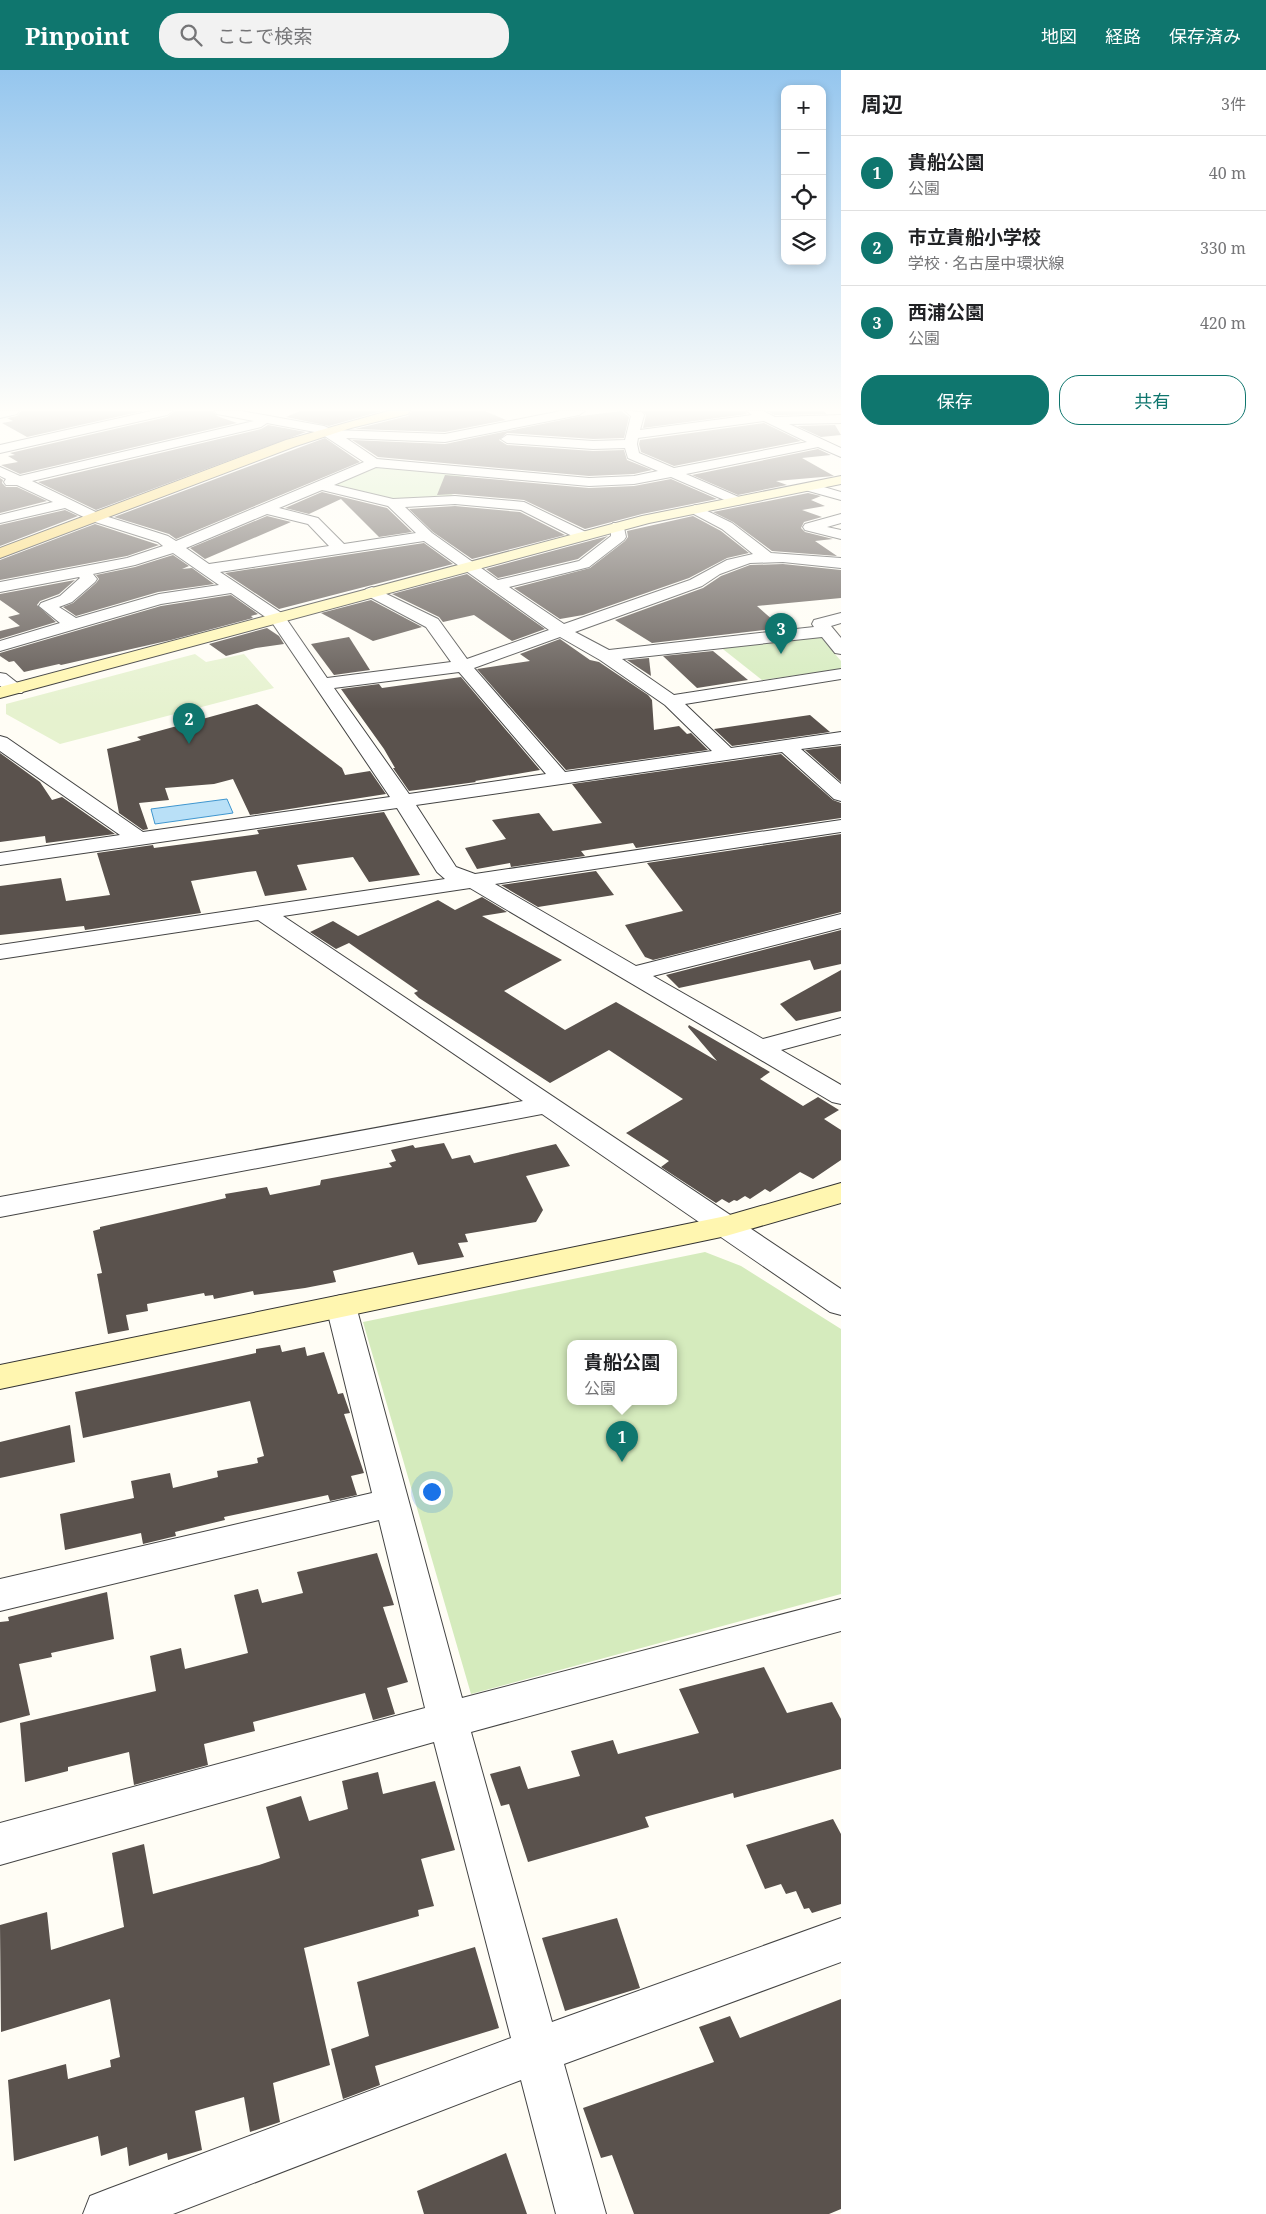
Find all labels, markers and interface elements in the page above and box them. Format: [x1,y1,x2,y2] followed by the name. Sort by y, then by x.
[159,13,509,58] search box
[25,19,129,52] text: Pinpoint
[177,21,205,49] icon: search
[217,23,312,49] text: ここで検索
[1041,24,1077,48] text: 地図
[1105,24,1141,48] text: 経路
[1169,24,1241,48] text: 保存済み
[781,85,826,265] map controls
[781,85,826,130] button: +
[861,90,903,118] text: 周辺
[1221,93,1246,115] text: 3件
[781,130,826,175] button: −
[908,149,984,175] text: 貴船公園
[872,162,882,184] text: 1
[1209,162,1246,184] text: 40 m
[781,175,826,220] button: locate
[908,177,940,199] text: 公園
[781,220,826,265] button: layers
[908,224,1041,250] text: 市立貴船小学校
[872,237,882,259] text: 2
[1200,237,1246,259] text: 330 m
[908,252,1064,274] text: 学校 · 名古屋中環状線
[908,299,984,325] text: 西浦公園
[872,312,882,334] text: 3
[1200,312,1246,334] text: 420 m
[908,327,940,349] text: 公園
[861,375,1049,425] button: 保存
[1059,375,1246,425] button: 共有
[765,613,797,654] pin: 3
[173,703,205,744] pin: 2
[567,1340,677,1405] popup
[584,1349,660,1375] text: 貴船公園
[584,1377,616,1399] text: 公園
[606,1421,638,1462] pin: 1
[419,1479,445,1505] your location

